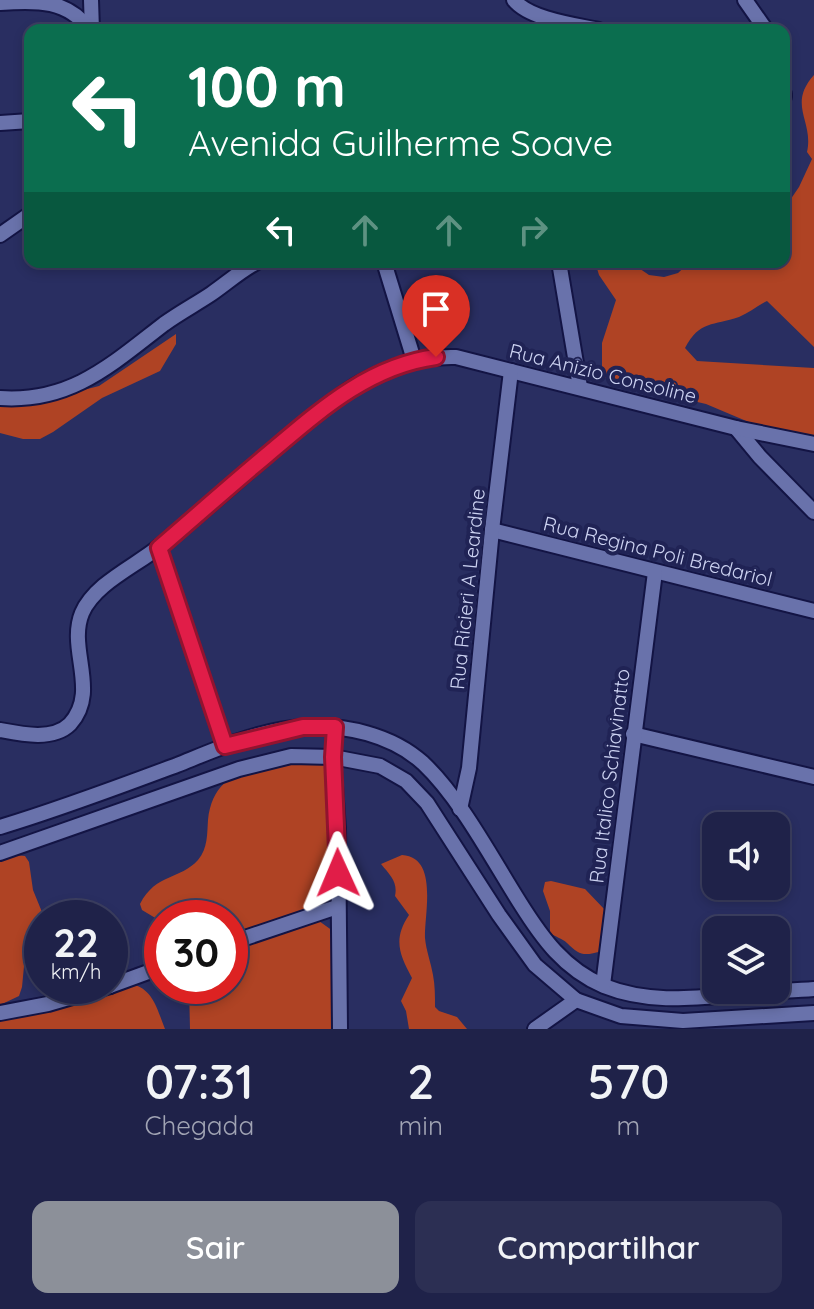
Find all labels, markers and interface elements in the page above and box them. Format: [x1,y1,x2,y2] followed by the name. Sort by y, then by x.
[188,51,346,121] text: 100 m
[56,56,160,160] icon: left
[188,120,613,165] text: Avenida Guilherme Soave
[259,208,303,252] icon: left
[343,208,387,252] icon: ahead
[427,208,471,252] icon: ahead
[511,208,555,252] icon: right
[402,275,470,357] pin
[414,287,458,331] icon: arrive
[507,338,699,408] street label: Rua Anizio Consoline
[444,487,490,691] street label: Rua Ricieri A Leardine
[541,510,775,592] street label: Rua Regina Poli Bredariol
[583,667,635,885] street label: Rua Italico Schiavinatto
[702,812,790,1004] map controls
[702,812,790,900] button: sound
[296,831,380,915] position arrow
[144,900,248,1004] speed limit sign: 30
[702,916,790,1004] button: layers
[53,917,99,967] text: 22
[51,959,101,984] text: km/h
[145,1051,254,1111] text: 07:31
[407,1051,434,1111] text: 2
[587,1051,670,1111] text: 570
[144,1109,254,1142] text: Chegada
[399,1109,443,1142] text: min
[617,1109,640,1142] text: m
[32,1201,399,1293] button: Sair
[415,1201,782,1293] button: Compartilhar

